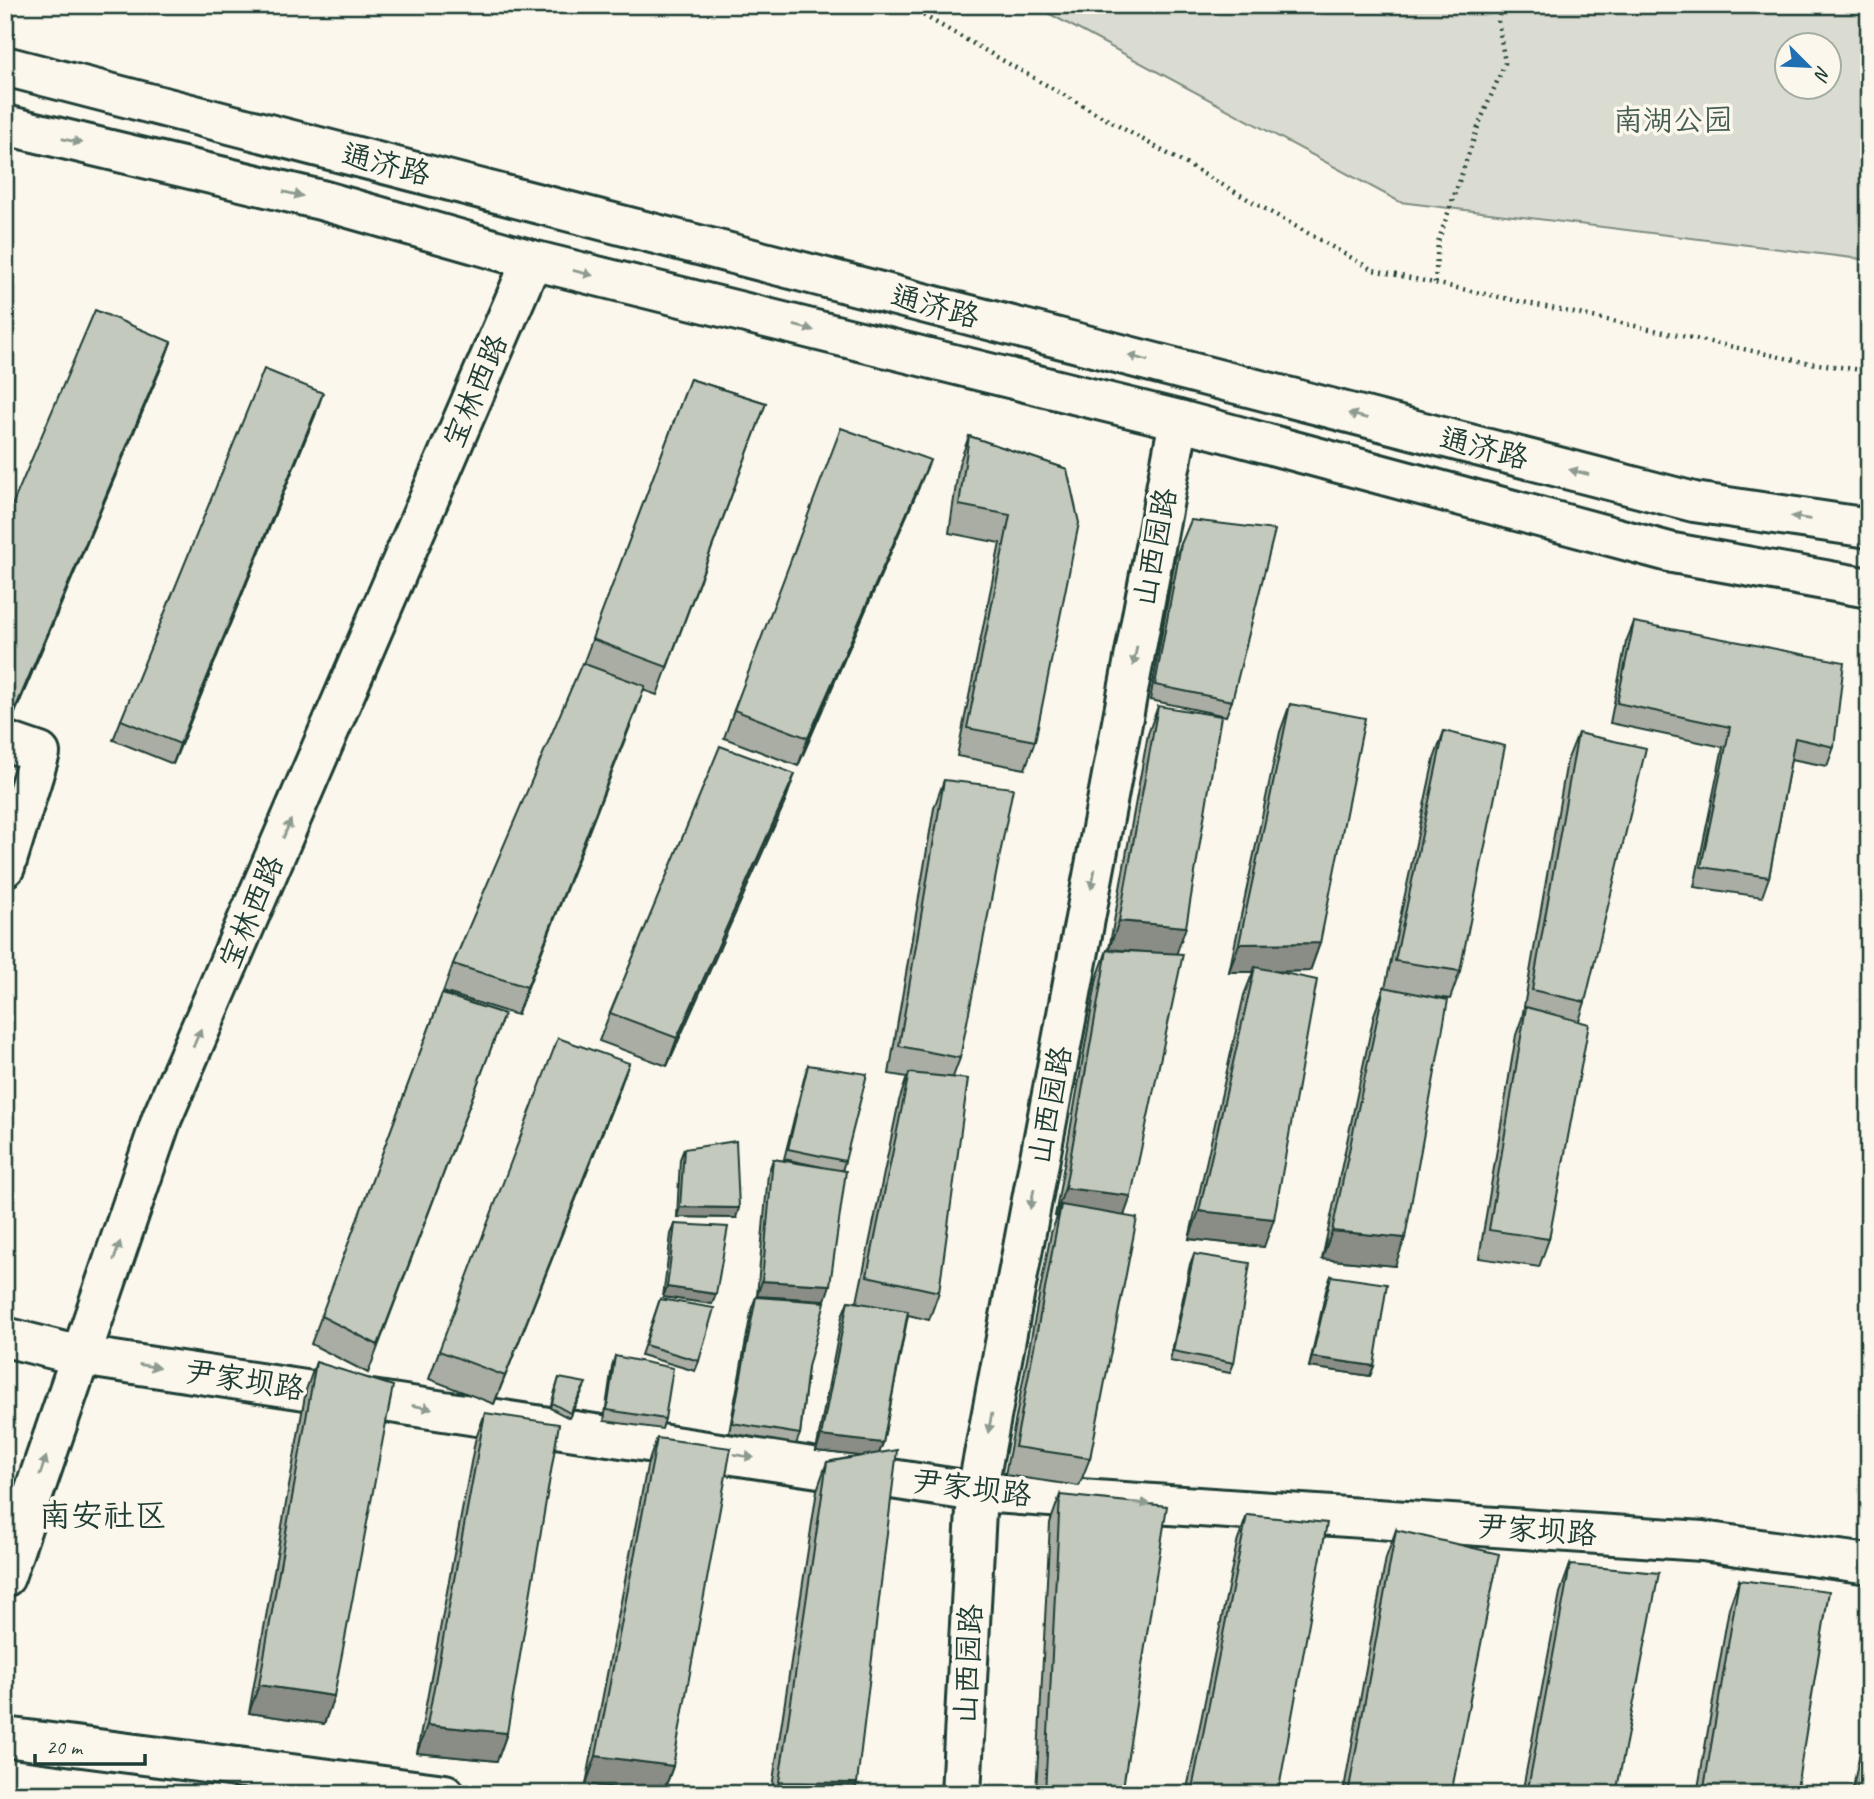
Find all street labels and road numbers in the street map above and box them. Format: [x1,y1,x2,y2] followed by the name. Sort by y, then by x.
[338,135,434,193] street label: 通济路
[887,276,983,336] street label: 通济路
[434,328,516,454] street label: 宝林西路
[1436,419,1532,477] street label: 通济路
[1125,484,1185,610] street label: 山西园路
[210,849,292,975] street label: 宝林西路
[1020,1042,1080,1168] street label: 山西园路
[183,1352,307,1408] street label: 尹家坝路
[910,1462,1034,1514] street label: 尹家坝路
[1476,1507,1598,1553] street label: 尹家坝路
[946,1603,990,1725] street label: 山西园路

